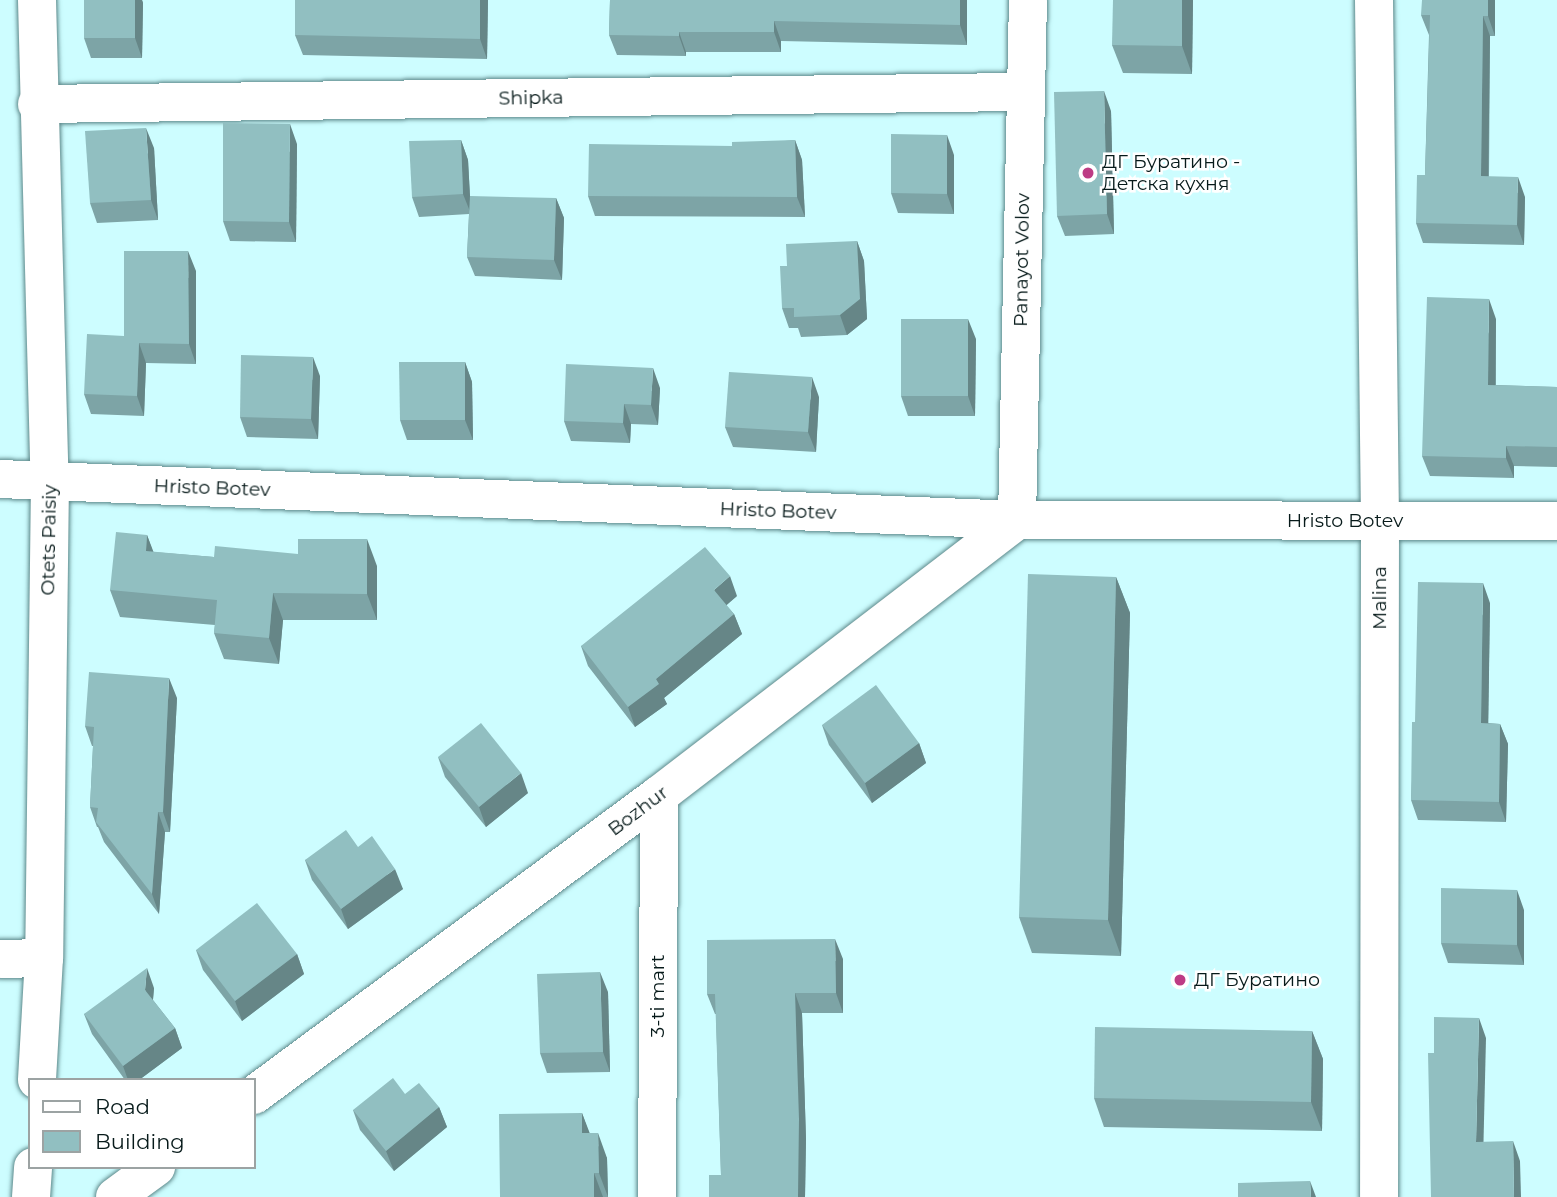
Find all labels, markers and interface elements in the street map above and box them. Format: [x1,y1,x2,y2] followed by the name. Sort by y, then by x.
[498,86,564,110] street label: Shipka
[1102,151,1240,195] place label: ДГ Буратино - Детска кухня
[1080,165,1096,181] marker: ДГ Буратино - Детска кухня
[1009,193,1035,327] street label: Panayot Volov
[153,475,271,501] street label: Hristo Botev
[37,484,61,596] street label: Otets Paisiy
[719,498,837,524] street label: Hristo Botev
[1287,510,1403,532] street label: Hristo Botev
[1369,566,1391,630] street label: Malina
[604,781,672,841] street label: Bozhur
[647,955,669,1037] street label: 3-ti mart
[1194,969,1320,991] place label: ДГ Буратино
[1172,972,1188,988] marker: ДГ Буратино
[28,1078,256,1169] legend
[95,1094,150,1119] text: Road
[95,1129,185,1154] text: Building

